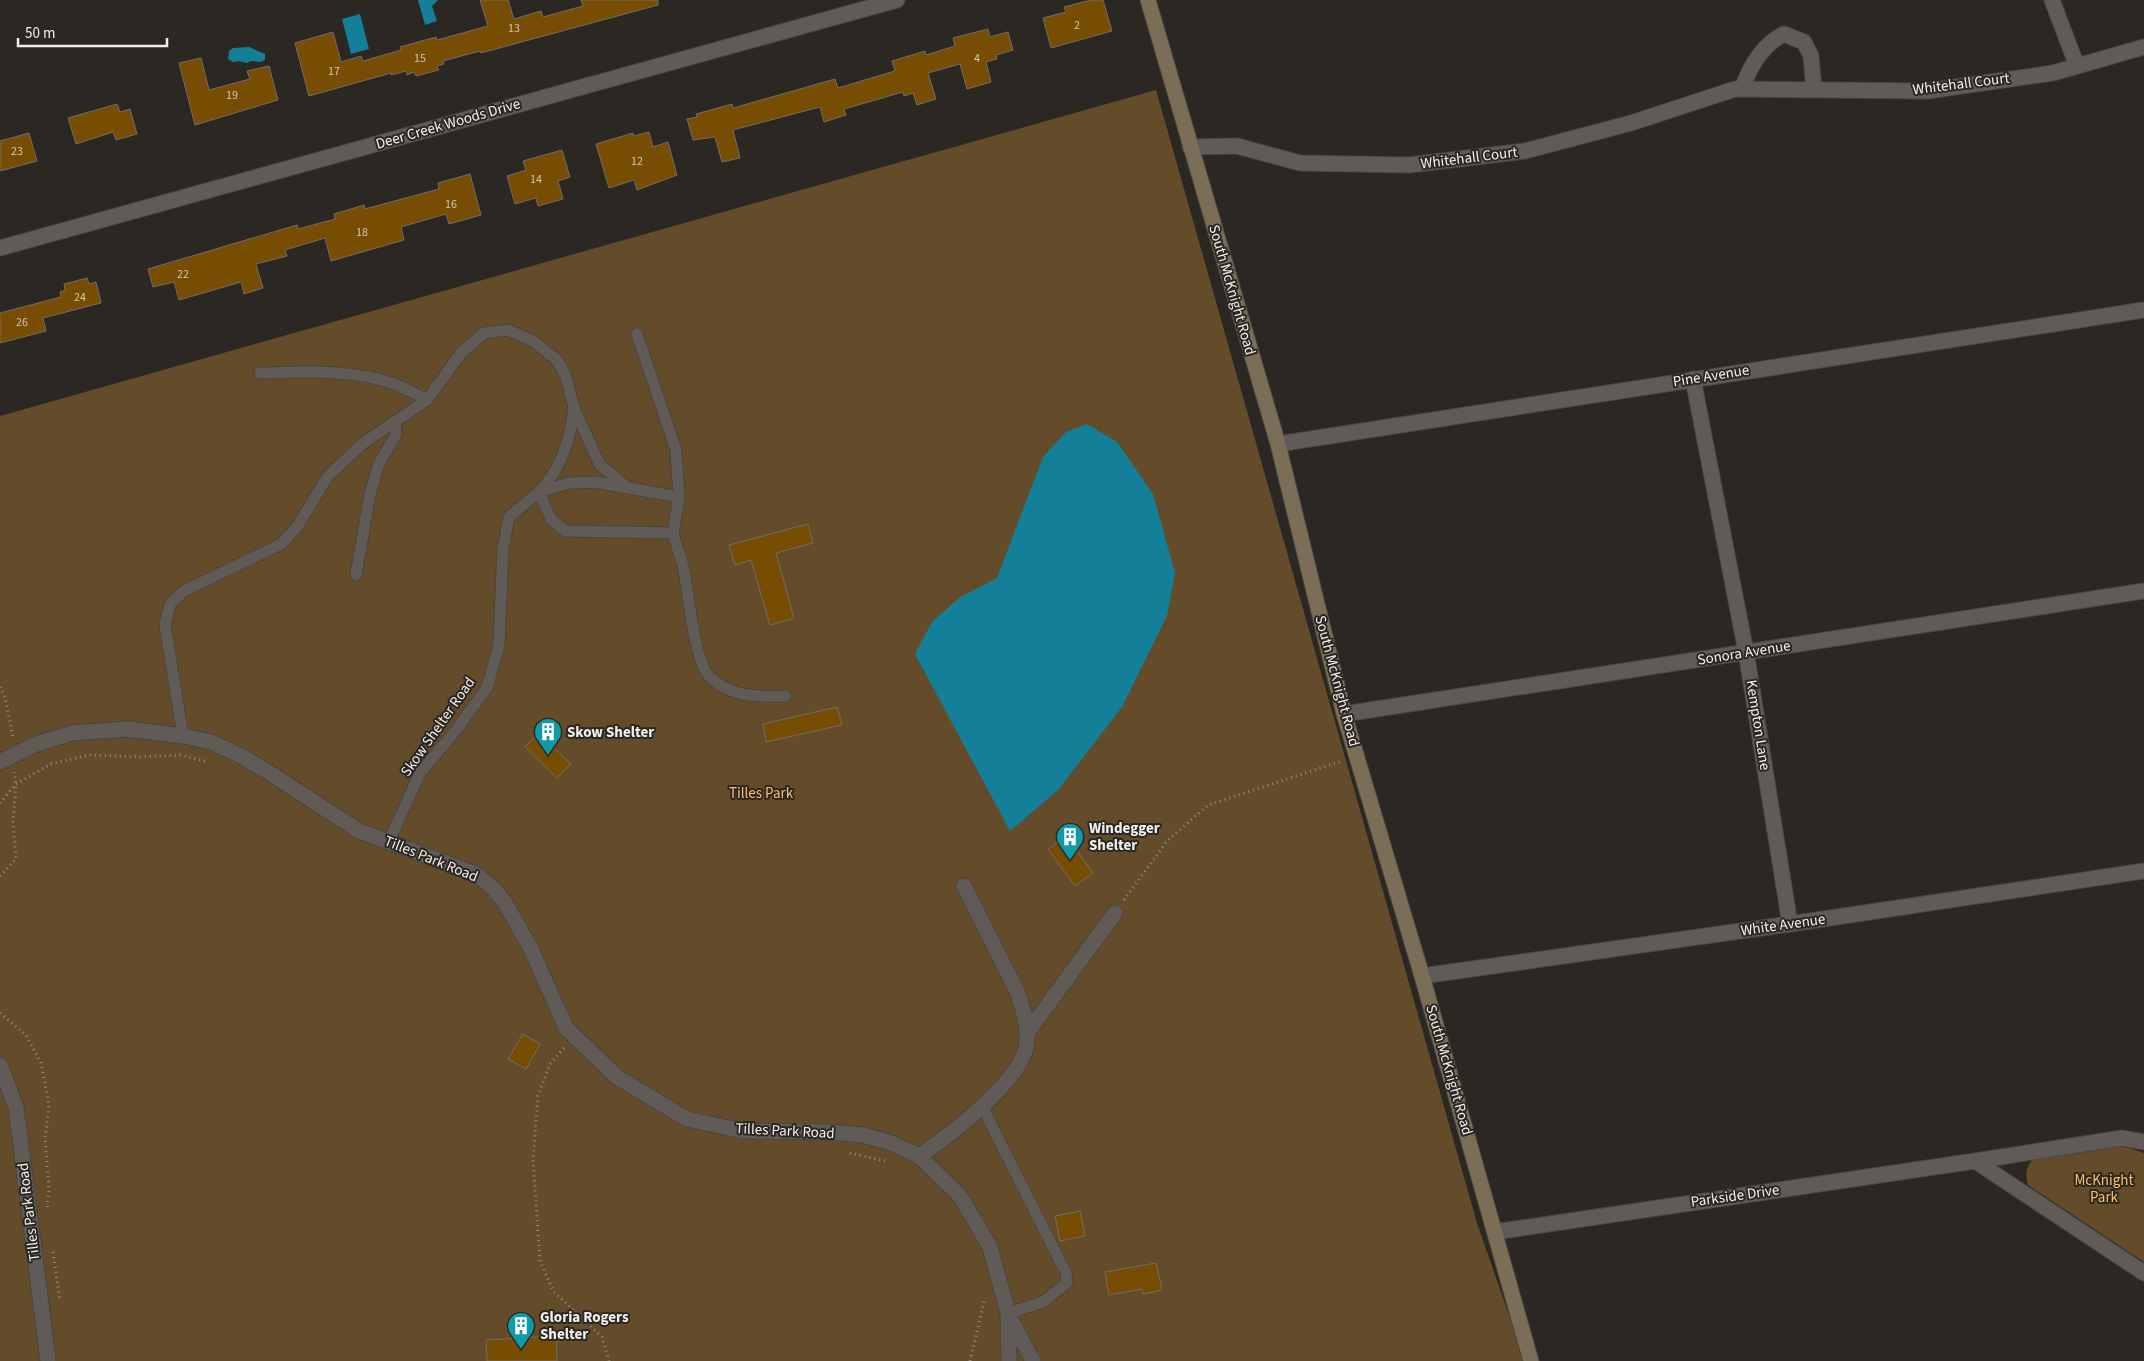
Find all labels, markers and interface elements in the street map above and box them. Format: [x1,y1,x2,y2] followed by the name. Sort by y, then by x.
[18,15,166,47] scale bar
[1074,17,1080,34] house number: 2
[508,20,520,37] house number: 13
[25,23,55,44] text: 50 m
[414,50,426,67] house number: 15
[974,50,980,67] house number: 4
[328,63,340,80] house number: 17
[1911,68,2011,100] street label: Whitehall Court
[226,87,238,104] house number: 19
[373,93,523,155] street label: Deer Creek Woods Drive
[1419,142,1519,174] street label: Whitehall Court
[11,143,23,160] house number: 23
[631,153,643,170] house number: 12
[530,171,542,188] house number: 14
[445,196,457,213] house number: 16
[1203,222,1261,358] street label: South McKnight Road
[356,224,368,241] house number: 18
[177,266,189,283] house number: 22
[74,289,86,306] house number: 24
[16,314,28,331] house number: 26
[1671,360,1751,392] street label: Pine Avenue
[1309,613,1365,749] street label: South McKnight Road
[1696,635,1792,671] street label: Sonora Avenue
[396,673,480,781] street label: Skow Shelter Road
[1740,678,1776,772] street label: Kempton Lane
[533,717,563,756] building icon: Skow Shelter
[567,722,654,743] place label: Skow Shelter
[729,783,794,804] park label: Tilles Park
[1089,818,1160,856] place label: Windegger Shelter
[1055,822,1085,861] building icon: Windegger Shelter
[381,831,481,887] street label: Tilles Park Road
[1739,909,1827,941] street label: White Avenue
[1420,1002,1478,1138] street label: South McKnight Road
[735,1118,835,1144] street label: Tilles Park Road
[13,1161,45,1263] street label: Tilles Park Road
[2074,1170,2134,1208] park label: McKnight Park
[1689,1179,1781,1213] street label: Parkside Drive
[540,1307,629,1345] place label: Gloria Rogers Shelter
[506,1311,536,1350] building icon: Gloria Rogers Shelter

